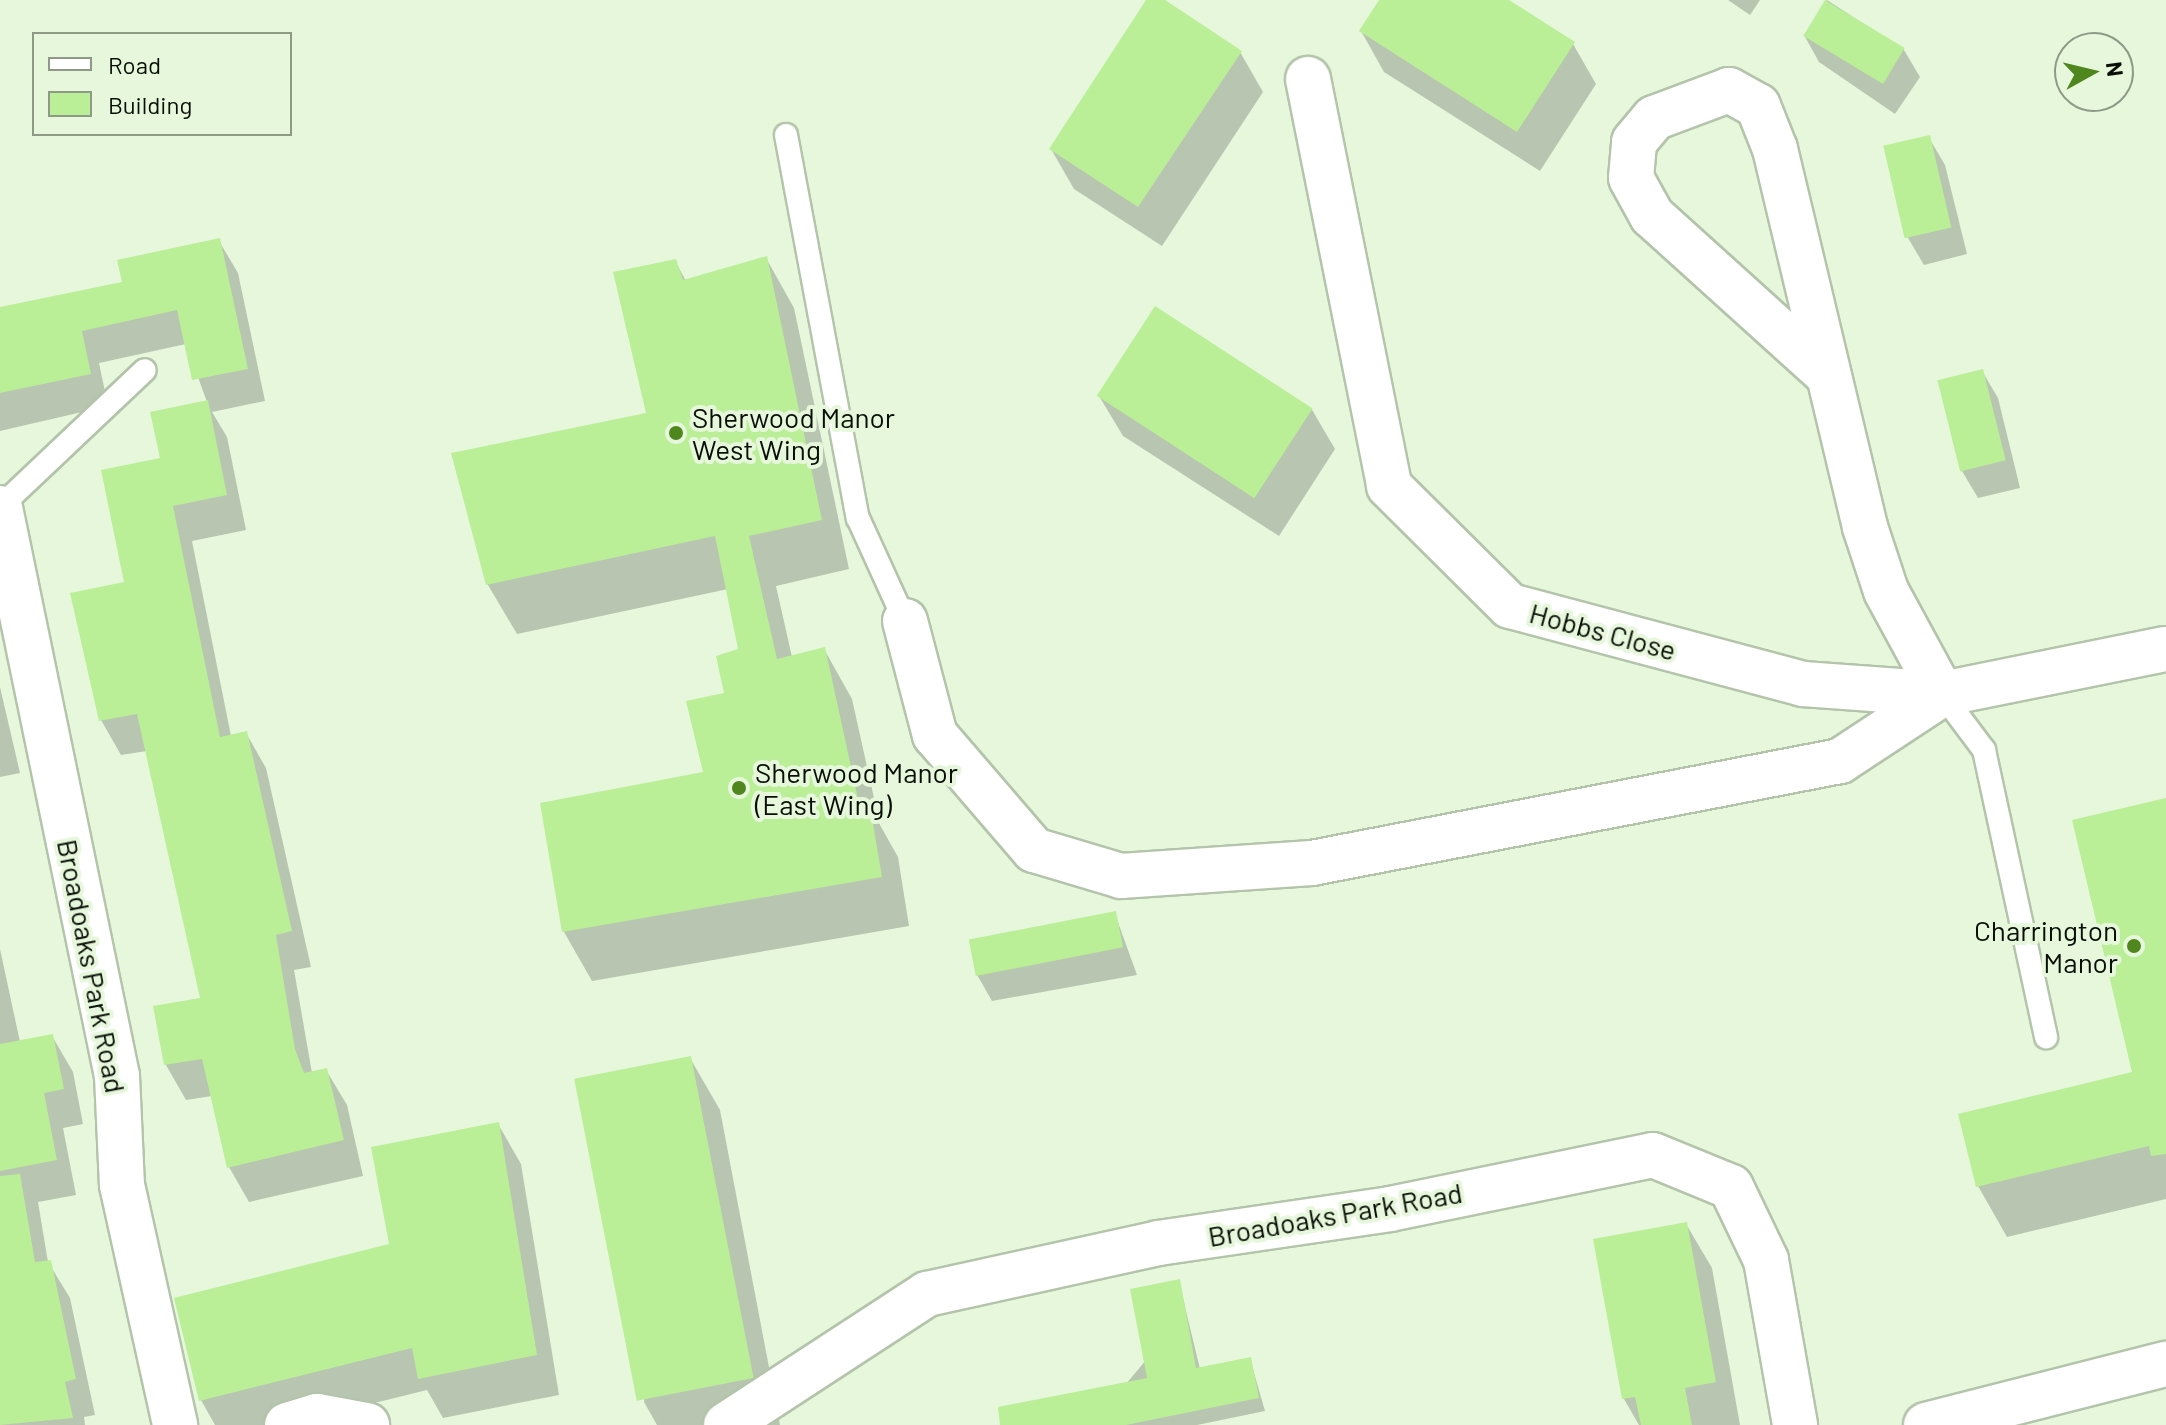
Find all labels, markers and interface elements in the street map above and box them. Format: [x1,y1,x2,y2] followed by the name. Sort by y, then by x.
[32,32,292,136] legend
[2054,32,2134,112] north arrow
[108,50,161,79] text: Road
[2102,60,2130,78] text: N
[108,90,192,119] text: Building
[692,400,895,466] place label: Sherwood Manor West Wing
[667,424,685,442] marker: Sherwood Manor West Wing
[1526,595,1680,667] street label: Hobbs Close
[755,755,958,821] place label: Sherwood Manor (East Wing)
[730,779,748,797] marker: Sherwood Manor (East Wing)
[51,836,133,1096] street label: Broadoaks Park Road
[1974,913,2118,979] place label: Charrington Manor
[2125,937,2143,955] marker: Charrington Manor
[1205,1175,1465,1253] street label: Broadoaks Park Road

